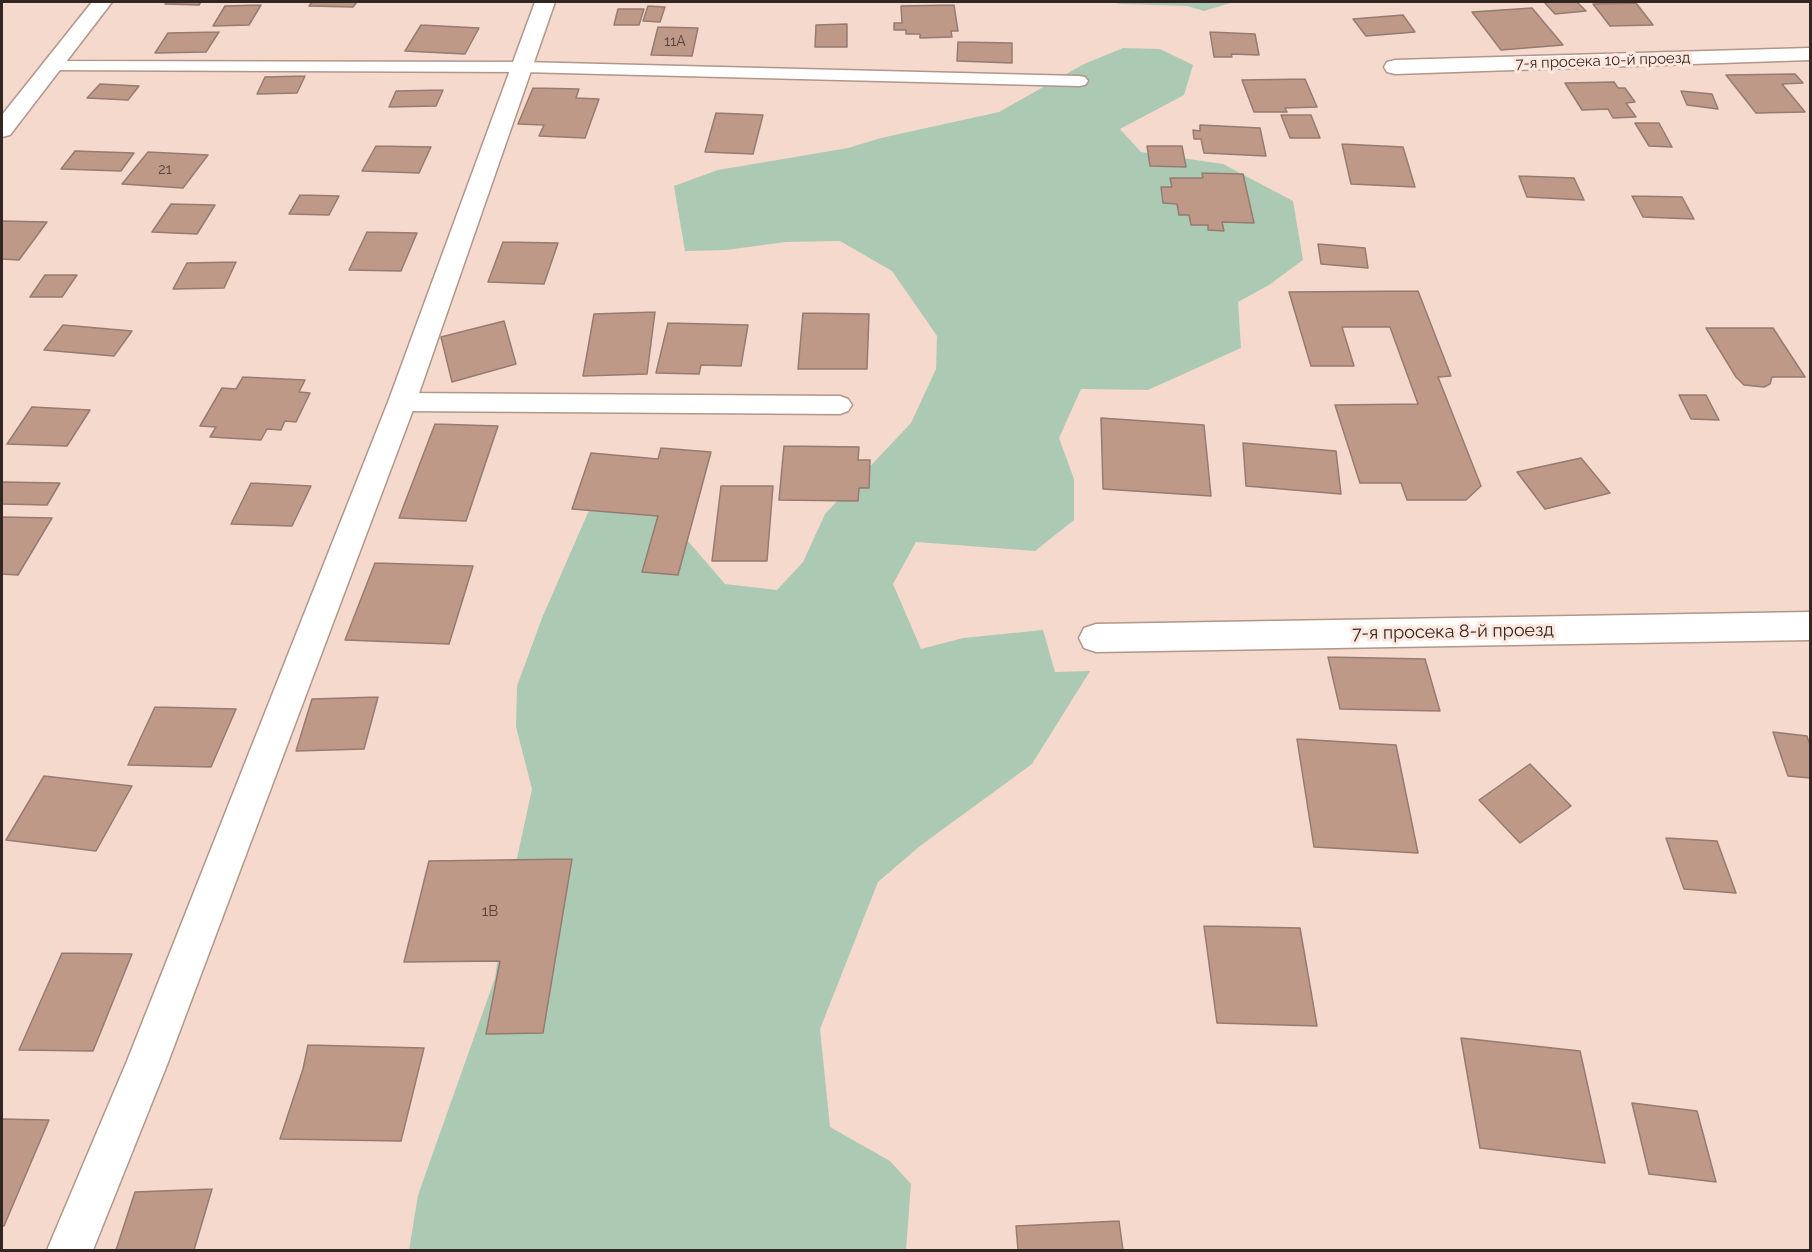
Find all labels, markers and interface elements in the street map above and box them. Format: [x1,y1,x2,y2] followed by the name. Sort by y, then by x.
[664,34,686,50] house number: 11А
[1515,49,1691,73] street label: 7-я просека 10-й проезд
[158,162,172,178] house number: 21
[1352,619,1554,645] street label: 7-я просека 8-й проезд
[482,902,498,920] house number: 1В

